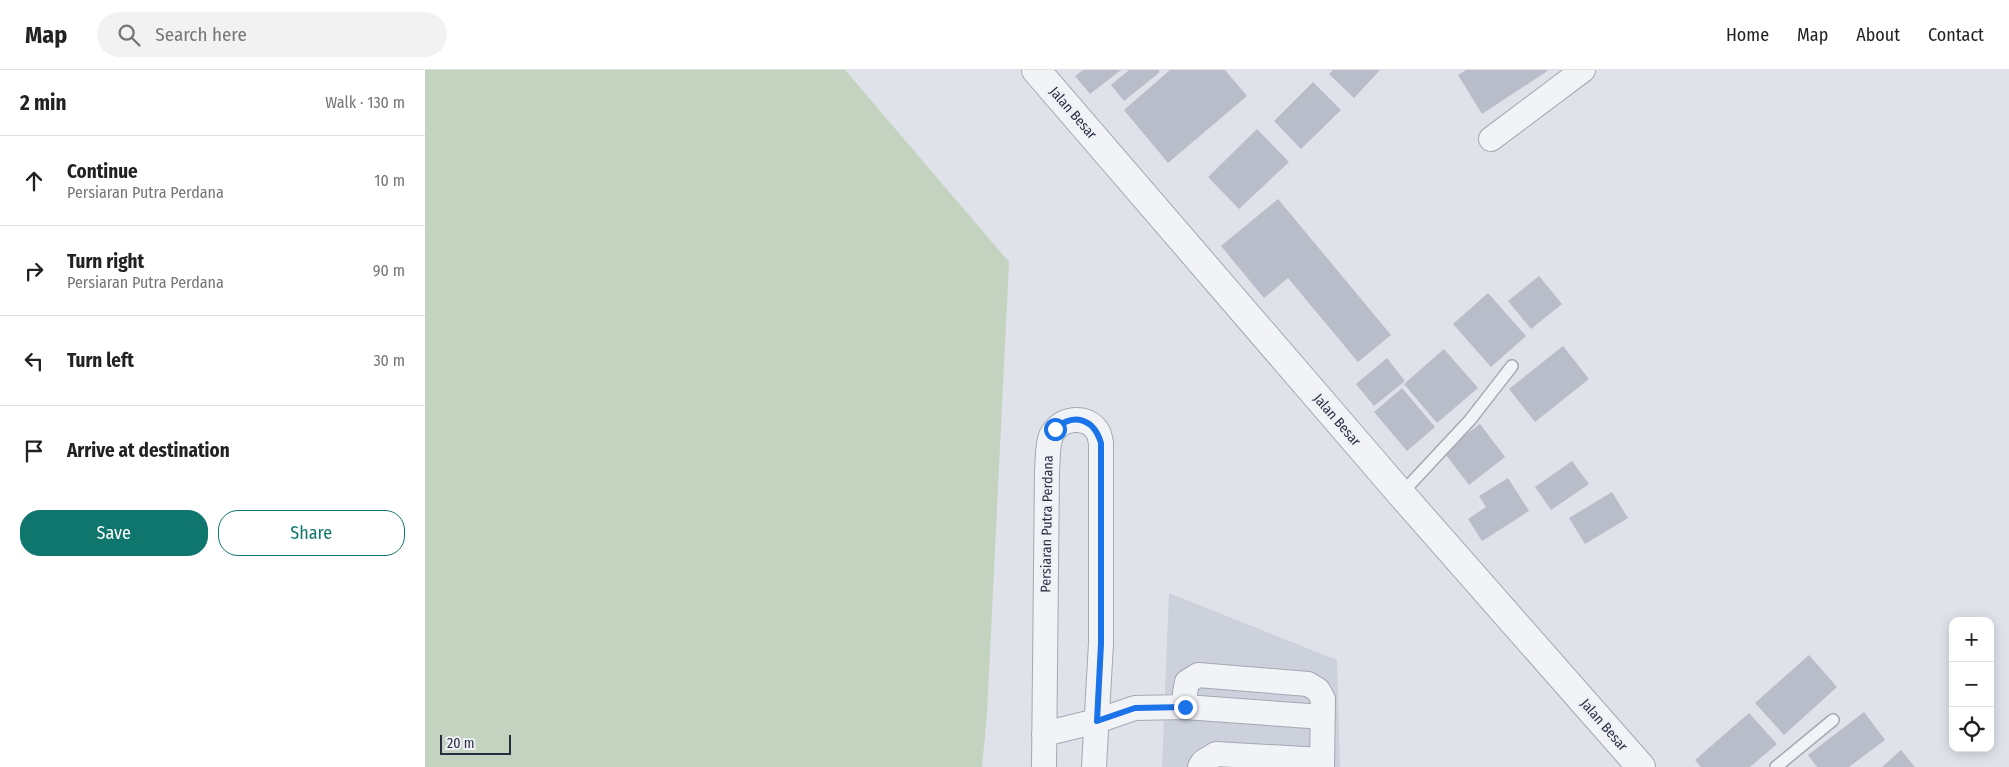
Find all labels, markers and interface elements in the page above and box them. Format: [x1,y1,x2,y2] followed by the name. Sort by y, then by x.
[97,12,447,57] search box
[25,21,67,49] text: Map
[115,21,143,49] icon: search
[155,23,247,46] text: Search here
[1726,24,1769,46] text: Home
[1797,24,1828,46] text: Map
[1856,24,1900,46] text: About
[1928,24,1984,46] text: Contact
[1046,83,1100,143] street label: Jalan Besar
[20,90,67,116] text: 2 min
[325,93,405,112] text: Walk · 130 m
[67,160,138,183] text: Continue
[20,167,48,195] icon: ahead
[374,171,405,190] text: 10 m
[67,183,224,202] text: Persiaran Putra Perdana
[67,250,144,273] text: Turn right
[20,257,48,285] icon: right
[373,261,405,280] text: 90 m
[67,273,224,292] text: Persiaran Putra Perdana
[20,347,48,375] icon: left
[67,349,134,372] text: Turn left
[373,351,405,370] text: 30 m
[1310,390,1364,450] street label: Jalan Besar
[1044,418,1067,441] route start
[20,437,48,465] icon: arrive
[67,439,230,462] text: Arrive at destination
[1037,455,1057,593] street label: Persiaran Putra Perdana
[20,510,208,556] button: Save
[218,510,405,556] button: Share
[1949,617,1994,752] map controls
[1949,617,1994,662] button: +
[1949,662,1994,707] button: −
[1577,695,1631,755] street label: Jalan Besar
[1174,696,1197,719] route end
[1949,707,1994,752] button: locate
[440,732,511,755] scale bar
[447,735,475,752] text: 20 m

